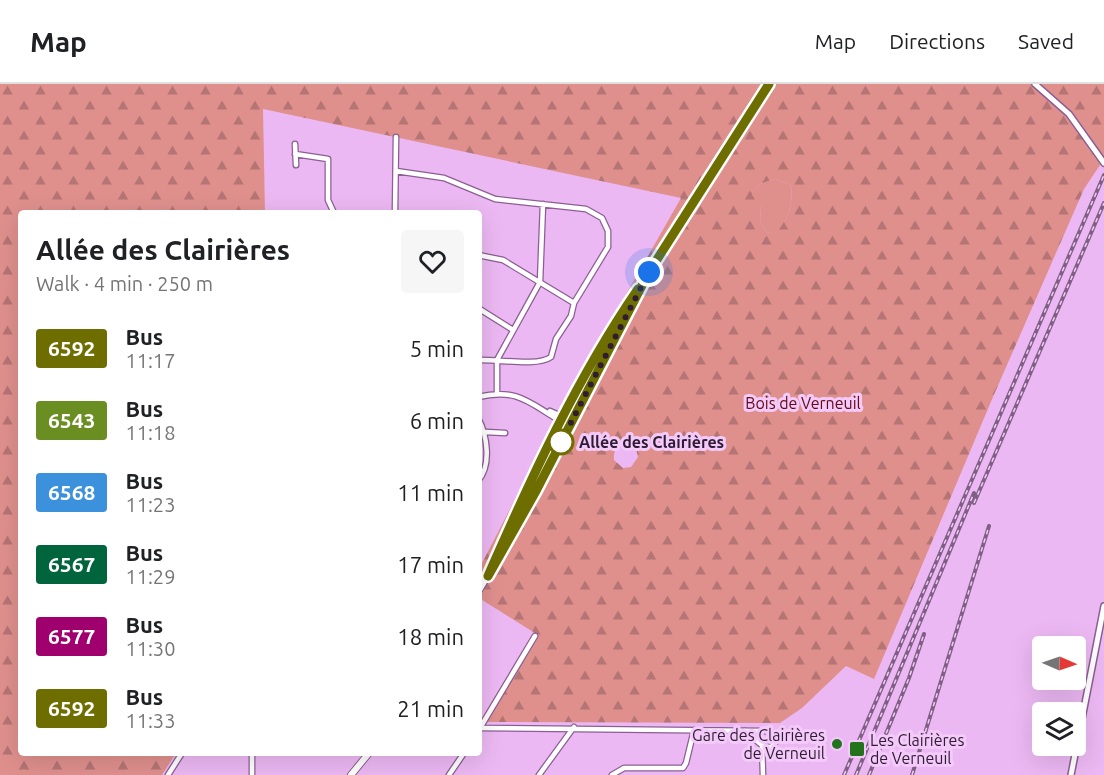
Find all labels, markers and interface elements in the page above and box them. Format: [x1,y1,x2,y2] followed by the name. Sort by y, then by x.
[30,26,87,57] text: Map
[815,29,856,53] text: Map
[889,29,985,53] text: Directions
[1018,29,1074,53] text: Saved
[401,230,464,293] button: heart
[36,234,290,265] text: Allée des Clairières
[634,257,664,287] your location
[36,272,213,295] text: Walk · 4 min · 250 m
[125,324,163,349] text: Bus
[48,336,95,360] text: 6592
[410,336,464,361] text: 5 min
[125,349,175,372] text: 11:17
[745,394,861,412] park label: Bois de Verneuil
[125,396,163,421] text: Bus
[48,408,95,432] text: 6543
[410,408,464,433] text: 6 min
[125,421,175,444] text: 11:18
[548,429,574,455] marker: Allée des Clairières
[579,433,724,451] place label: Allée des Clairières
[125,468,163,493] text: Bus
[48,480,95,504] text: 6568
[397,480,464,505] text: 11 min
[125,493,175,516] text: 11:23
[125,540,163,565] text: Bus
[48,552,95,576] text: 6567
[397,552,464,577] text: 17 min
[125,565,175,588] text: 11:29
[125,612,163,637] text: Bus
[48,624,95,648] text: 6577
[397,624,464,649] text: 18 min
[1032,636,1086,690] north arrow
[1032,636,1086,756] map controls
[125,637,175,660] text: 11:30
[125,684,163,709] text: Bus
[48,696,95,720] text: 6592
[397,696,464,721] text: 21 min
[1032,702,1086,756] button: layers
[125,709,175,732] text: 11:33
[692,726,825,762] place label: Gare des Clairières de Verneuil
[870,731,964,767] place label: Les Clairières de Verneuil
[830,737,844,751] marker: Gare des Clairières de Verneuil
[848,740,866,758] marker: Les Clairières de Verneuil

